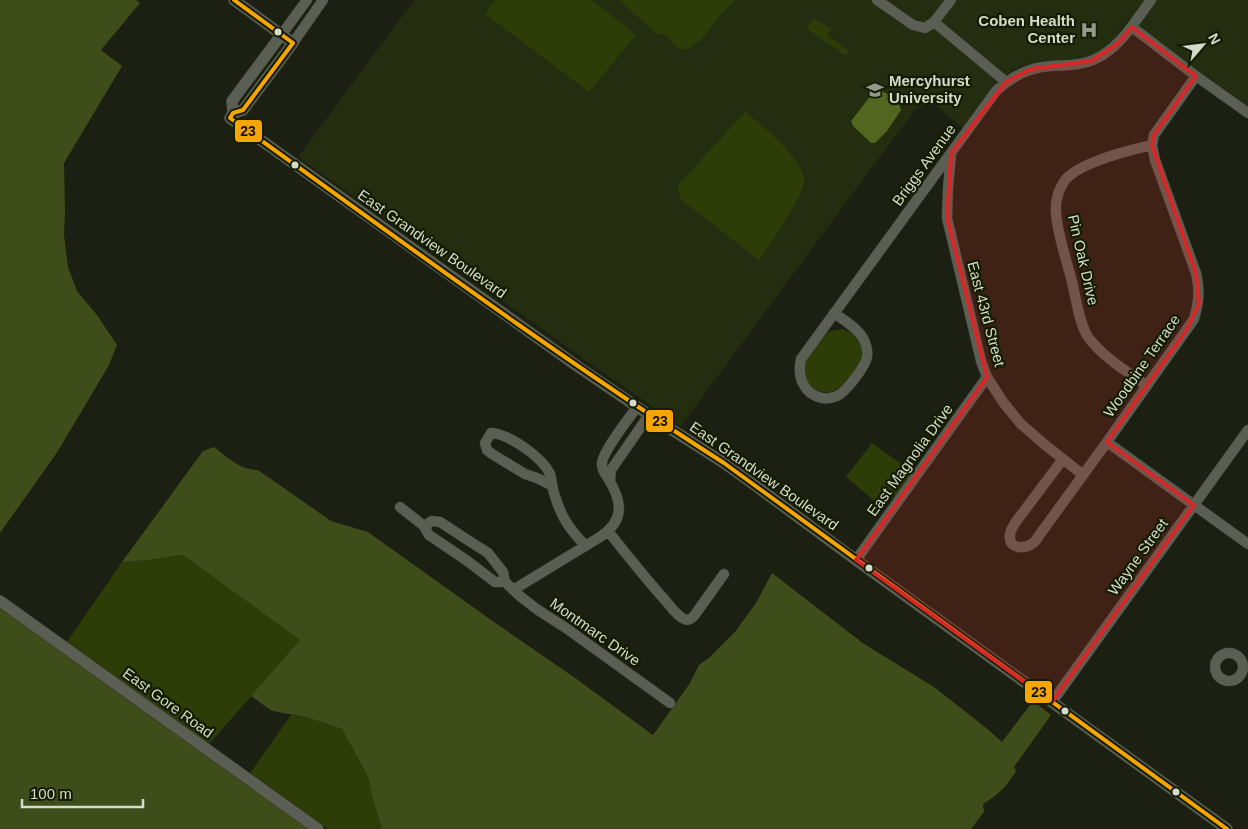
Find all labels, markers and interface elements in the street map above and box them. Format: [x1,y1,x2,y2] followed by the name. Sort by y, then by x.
[978,12,1075,46] place label: Coben Health Center
[1079,20,1099,40] hospital icon: Coben Health Center
[1178,20,1228,70] north arrow
[273,27,283,37] unlabelled marker
[1205,31,1224,47] text: N
[889,72,970,106] place label: Mercyhurst University
[865,80,885,100] school or university icon: Mercyhurst University
[234,119,263,143] line badge: 23
[888,121,959,209] street label: Briggs Avenue
[240,123,256,139] text: 23
[290,160,300,170] unlabelled marker
[355,186,510,301] street label: East Grandview Boulevard
[1065,213,1102,307] street label: Pin Oak Drive
[964,259,1009,369] street label: East 43rd Street
[1100,311,1183,420] street label: Woodbine Terrace
[628,398,638,408] unlabelled marker
[863,400,956,519] street label: East Magnolia Drive
[645,409,674,433] line badge: 23
[652,413,668,429] text: 23
[687,418,842,533] street label: East Grandview Boulevard
[1104,515,1172,598] street label: Wayne Street
[864,563,874,573] unlabelled marker
[547,594,644,669] street label: Montmarc Drive
[120,664,217,741] street label: East Gore Road
[1024,680,1053,704] line badge: 23
[1031,684,1047,700] text: 23
[1060,706,1070,716] unlabelled marker
[22,776,144,808] scale bar
[30,785,72,802] text: 100 m
[1171,787,1181,797] unlabelled marker

